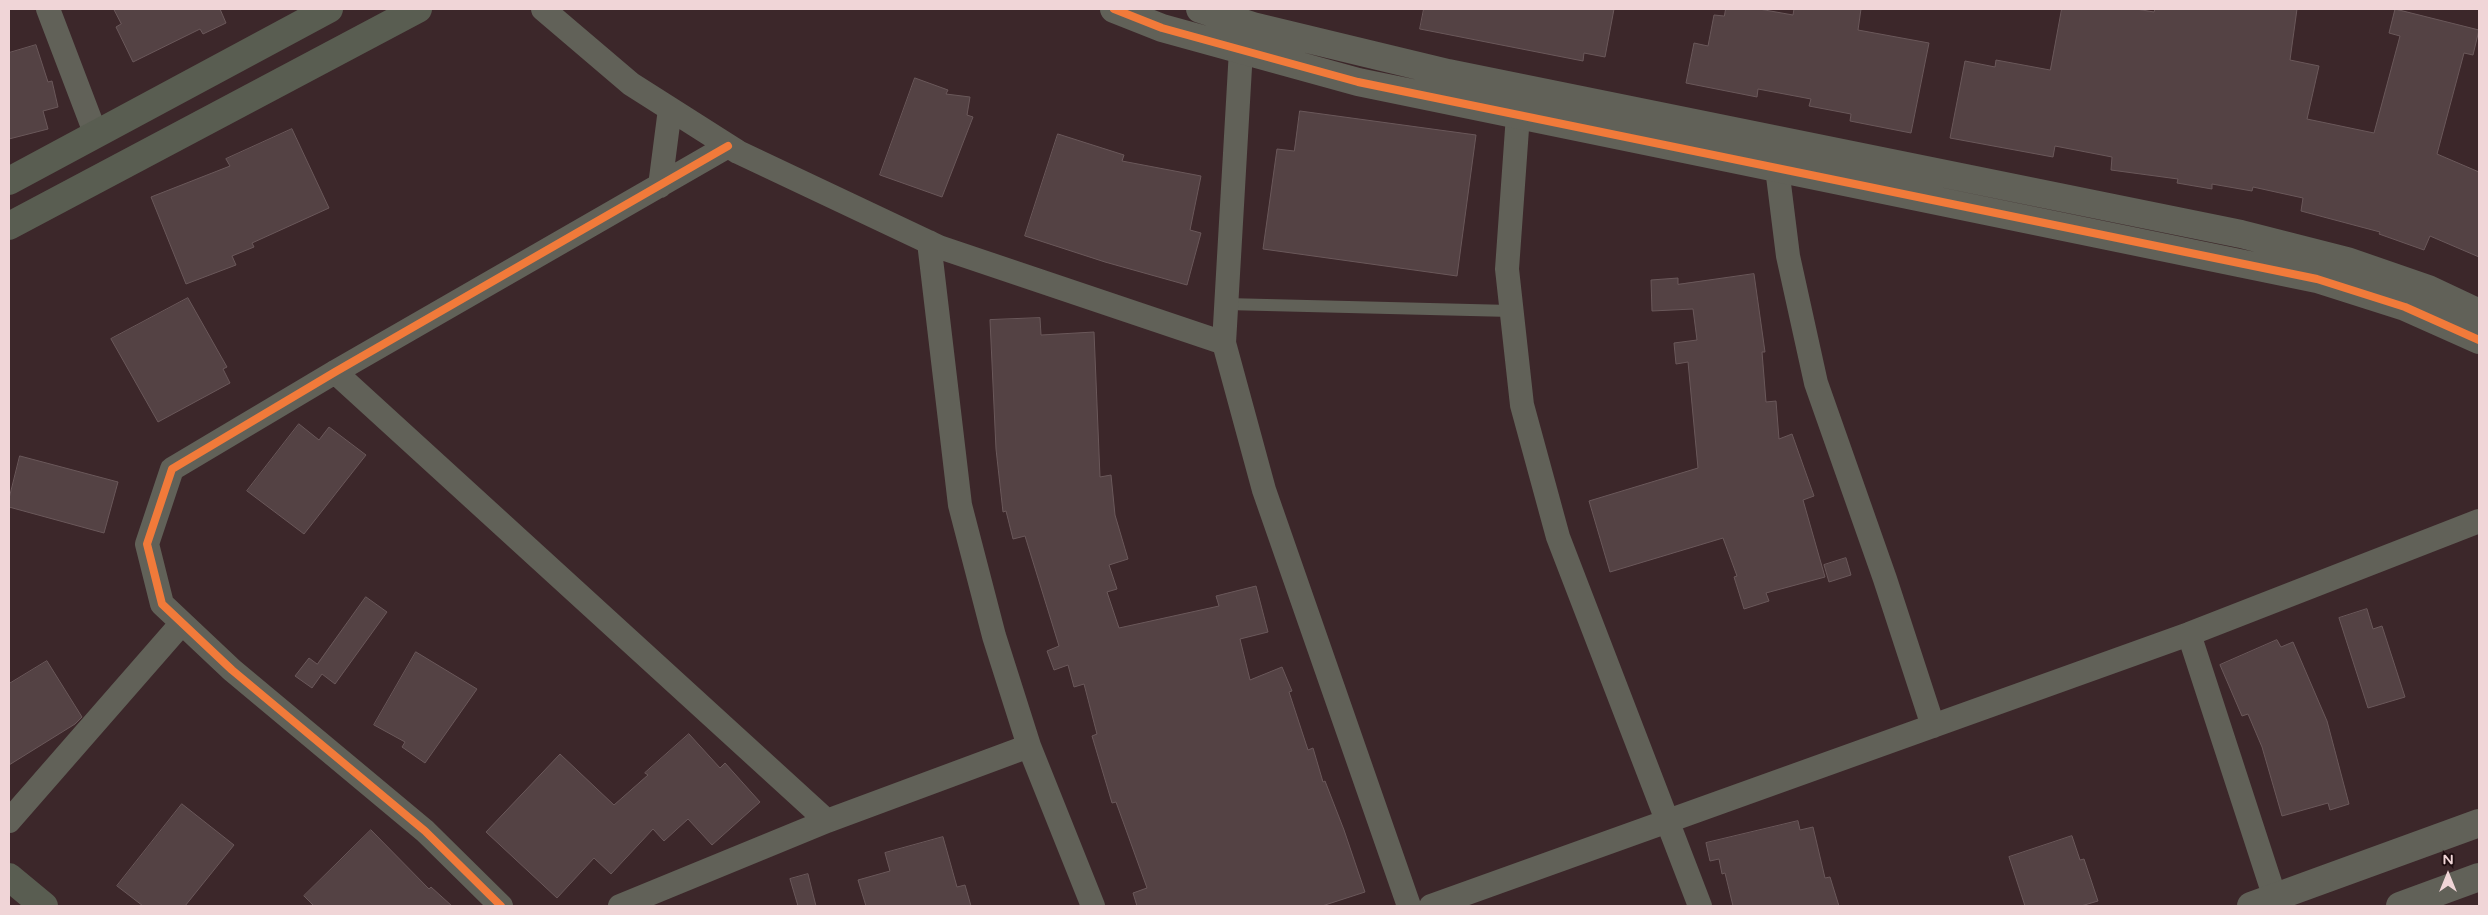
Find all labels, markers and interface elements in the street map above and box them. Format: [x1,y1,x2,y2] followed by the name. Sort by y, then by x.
[2423,850,2473,900] north arrow
[2442,851,2454,868] text: N

